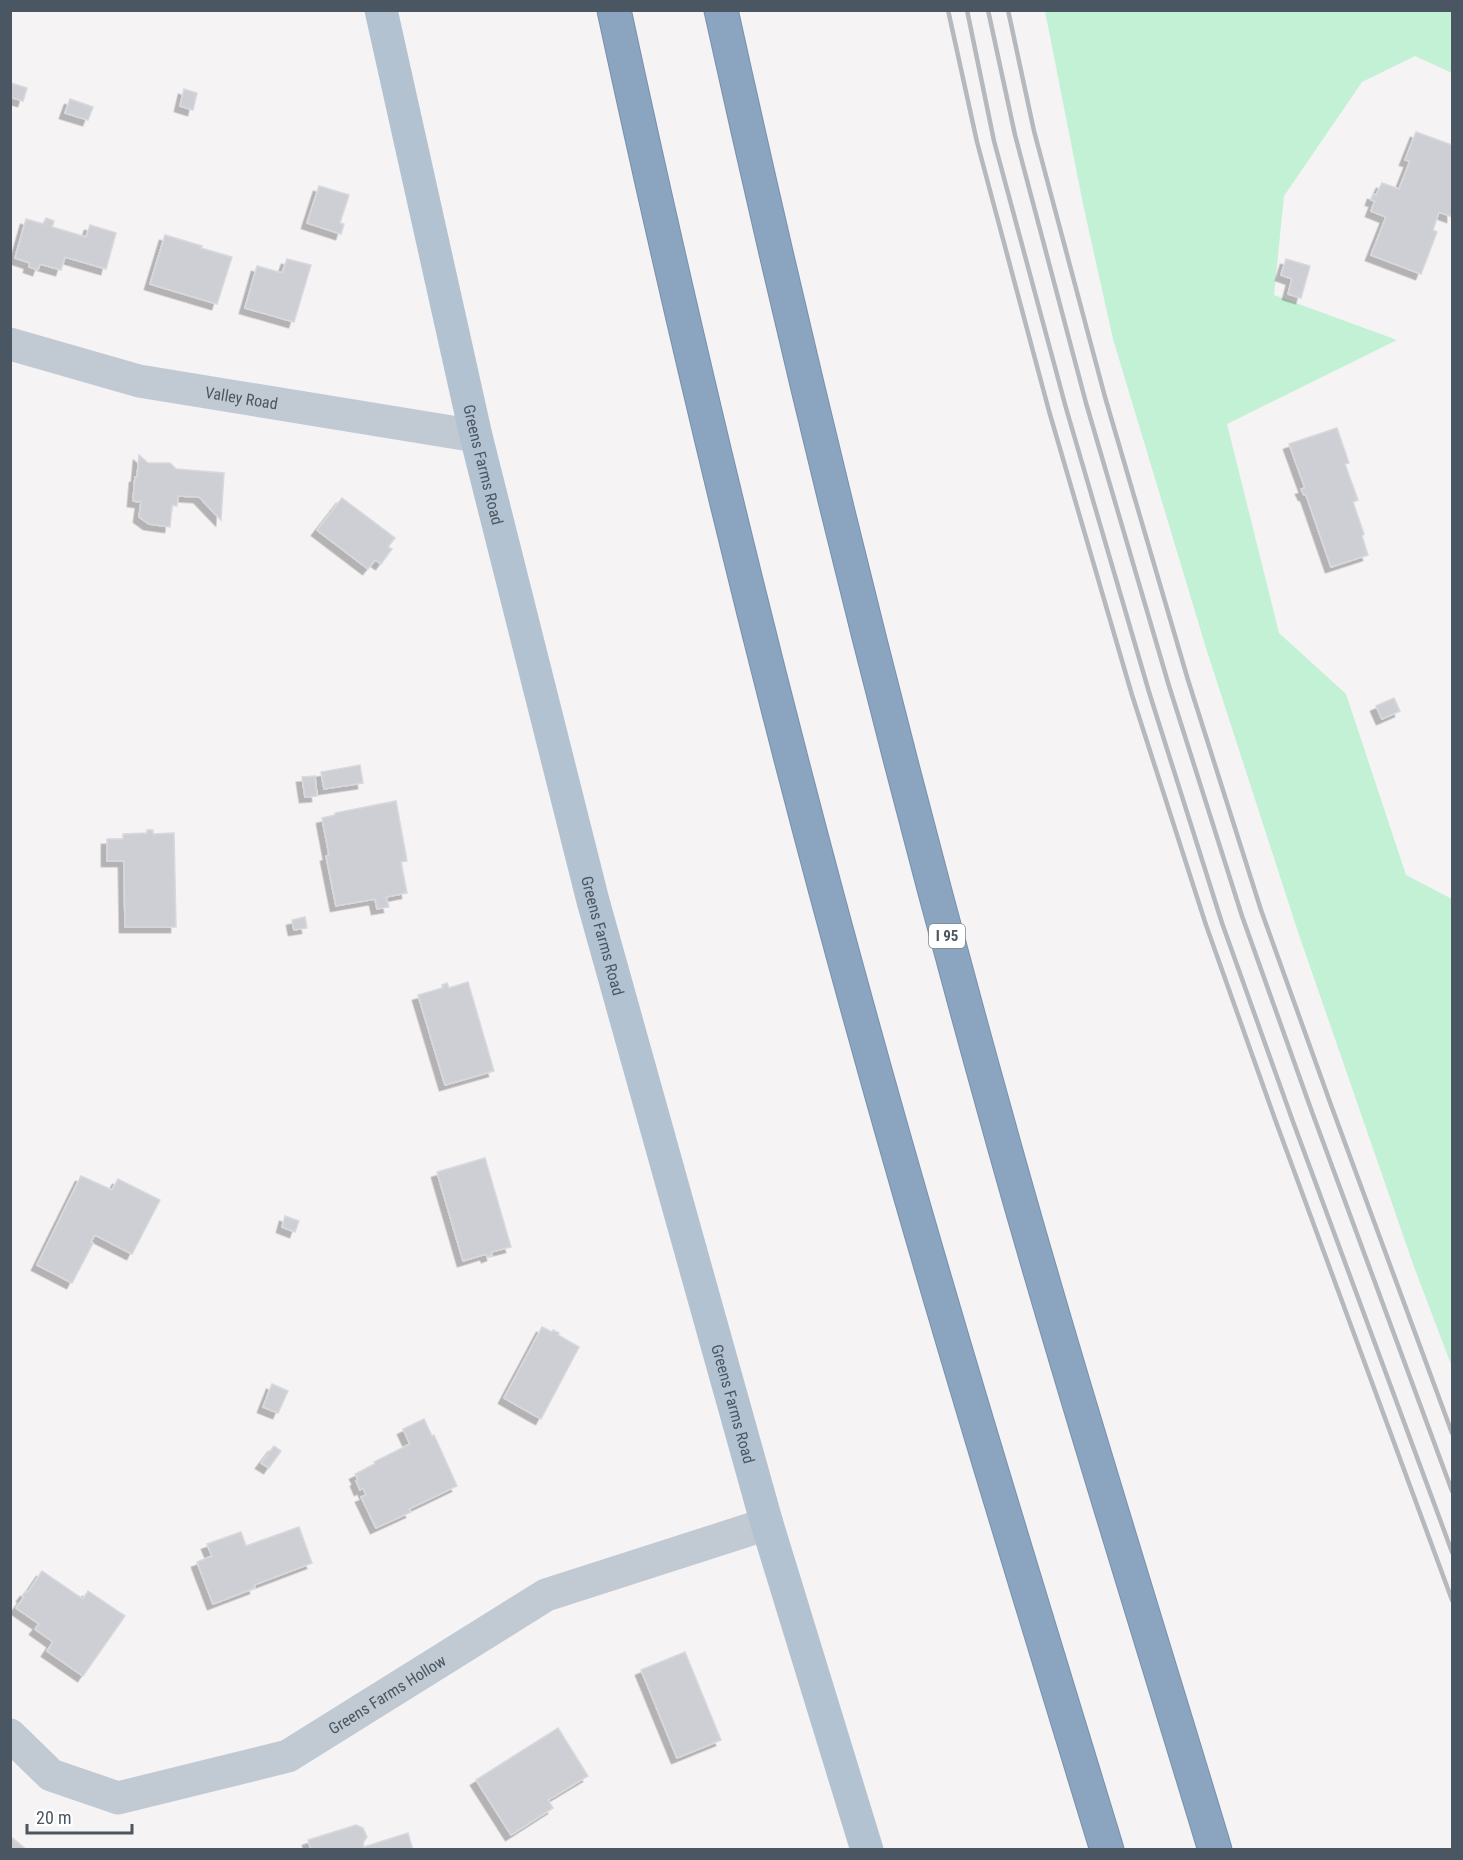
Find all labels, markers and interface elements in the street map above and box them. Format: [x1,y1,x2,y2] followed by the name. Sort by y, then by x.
[204,383,279,414] street label: Valley Road
[459,403,507,527] street label: Greens Farms Road
[577,874,628,998] street label: Greens Farms Road
[929,924,965,948] road number: I 95
[707,1342,759,1466] street label: Greens Farms Road
[325,1651,449,1738] street label: Greens Farms Hollow
[27,1797,132,1835] scale bar
[36,1807,71,1828] text: 20 m

